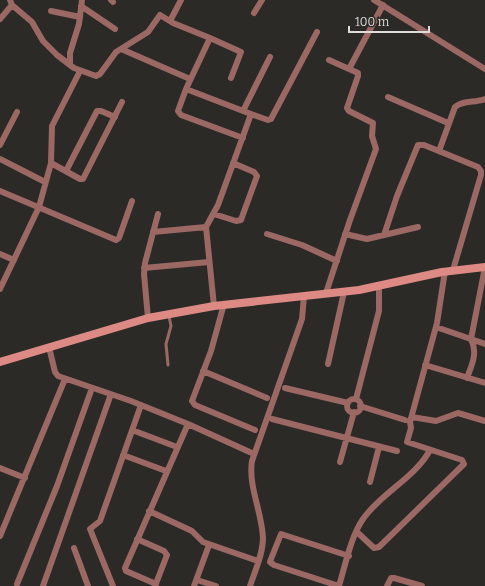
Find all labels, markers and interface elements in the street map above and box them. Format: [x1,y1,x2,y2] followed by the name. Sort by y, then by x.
[349,8,429,34] scale bar
[355,15,390,29] text: 100 m

